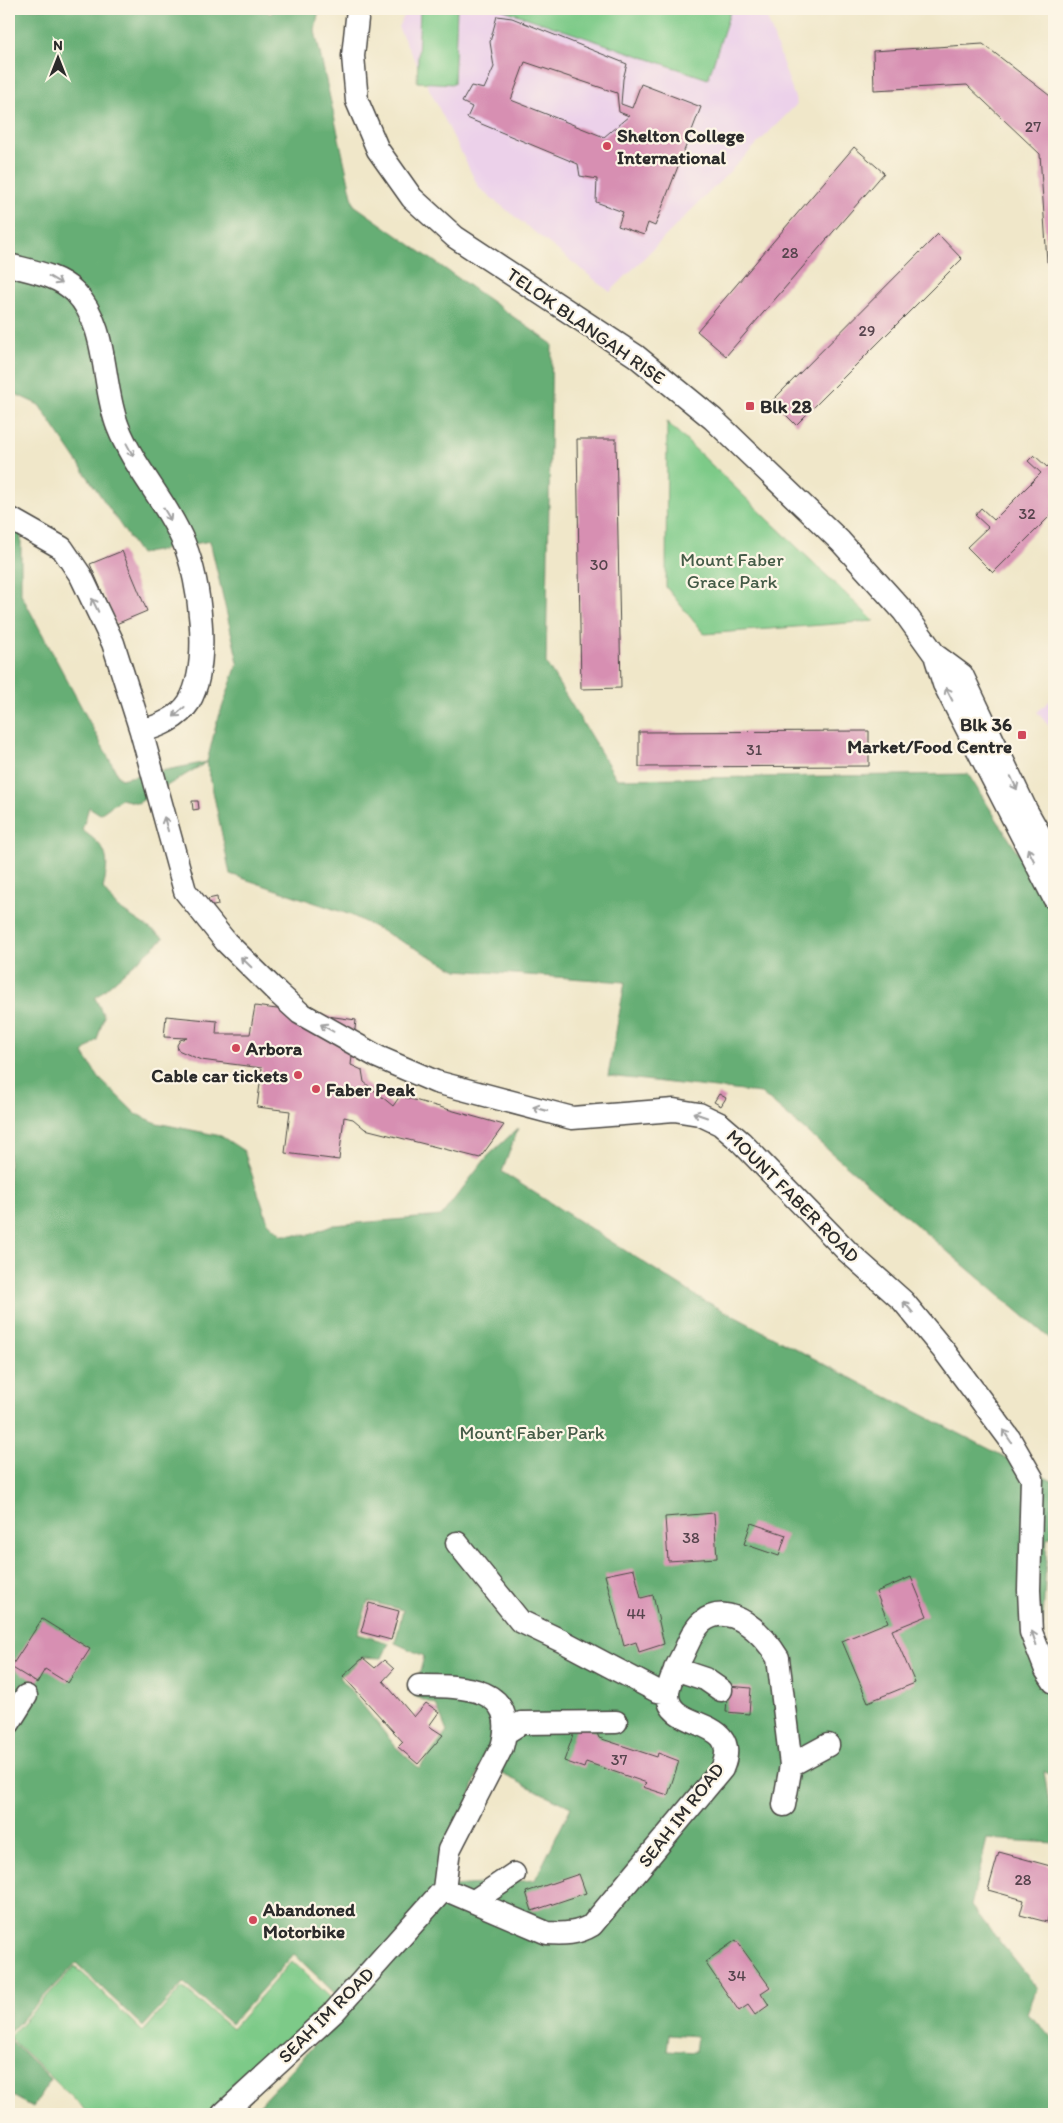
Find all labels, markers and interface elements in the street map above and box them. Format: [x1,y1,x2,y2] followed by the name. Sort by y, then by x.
[32,32,82,82] north arrow
[53,37,63,54] text: N
[1025,117,1041,136] house number: 27
[617,124,745,169] place label: Shelton College International
[601,140,613,152] marker: Shelton College International
[781,243,799,262] house number: 28
[502,263,670,389] street label: TELOK BLANGAH RISE
[47,275,61,285] one-way arrow
[859,321,875,340] house number: 29
[760,395,813,418] place label: Blk 28
[744,400,756,412] marker: Blk 28
[125,442,135,457] one-way arrow
[1018,504,1036,523] house number: 32
[162,506,172,520] one-way arrow
[680,548,784,593] park label: Mount Faber Grace Park
[590,555,608,574] house number: 30
[90,598,99,613] one-way arrow
[944,687,954,702] one-way arrow
[172,706,185,718] one-way arrow
[847,713,1012,758] place label: Blk 36 Market/Food Centre
[1016,729,1028,741] marker: Blk 36 Market/Food Centre
[746,740,763,759] house number: 31
[1009,775,1019,790] one-way arrow
[161,817,171,833] one-way arrow
[1026,848,1035,863] one-way arrow
[239,956,252,968] one-way arrow
[321,1023,335,1033] one-way arrow
[245,1037,303,1060] place label: Arbora
[230,1042,242,1054] marker: Arbora
[151,1064,288,1087] place label: Cable car tickets
[292,1069,304,1081] marker: Cable car tickets
[326,1078,415,1101] place label: Faber Peak
[310,1083,322,1095] marker: Faber Peak
[532,1104,548,1113] one-way arrow
[692,1110,708,1120] one-way arrow
[722,1125,864,1267] street label: MOUNT FABER ROAD
[903,1301,914,1314] one-way arrow
[459,1421,605,1444] park label: Mount Faber Park
[1002,1430,1012,1444] one-way arrow
[682,1528,700,1547] house number: 38
[626,1604,646,1623] house number: 44
[1029,1631,1038,1646] one-way arrow
[611,1750,627,1769] house number: 37
[633,1758,729,1872] street label: SEAH IM ROAD
[1014,1870,1032,1889] house number: 28
[262,1898,356,1943] place label: Abandoned Motorbike
[247,1914,259,1926] marker: Abandoned Motorbike
[273,1962,379,2068] street label: SEAH IM ROAD
[728,1966,747,1985] house number: 34

